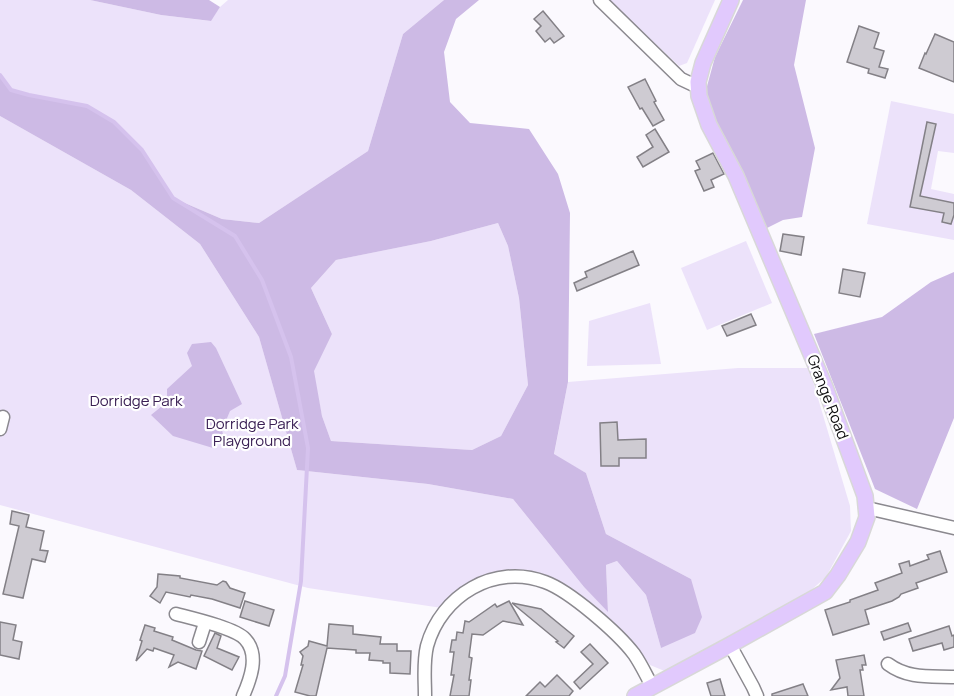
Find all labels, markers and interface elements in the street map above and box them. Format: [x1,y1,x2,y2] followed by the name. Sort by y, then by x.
[802,352,854,442] street label: Grange Road
[90,390,183,411] park label: Dorridge Park
[206,413,299,451] park label: Dorridge Park Playground

